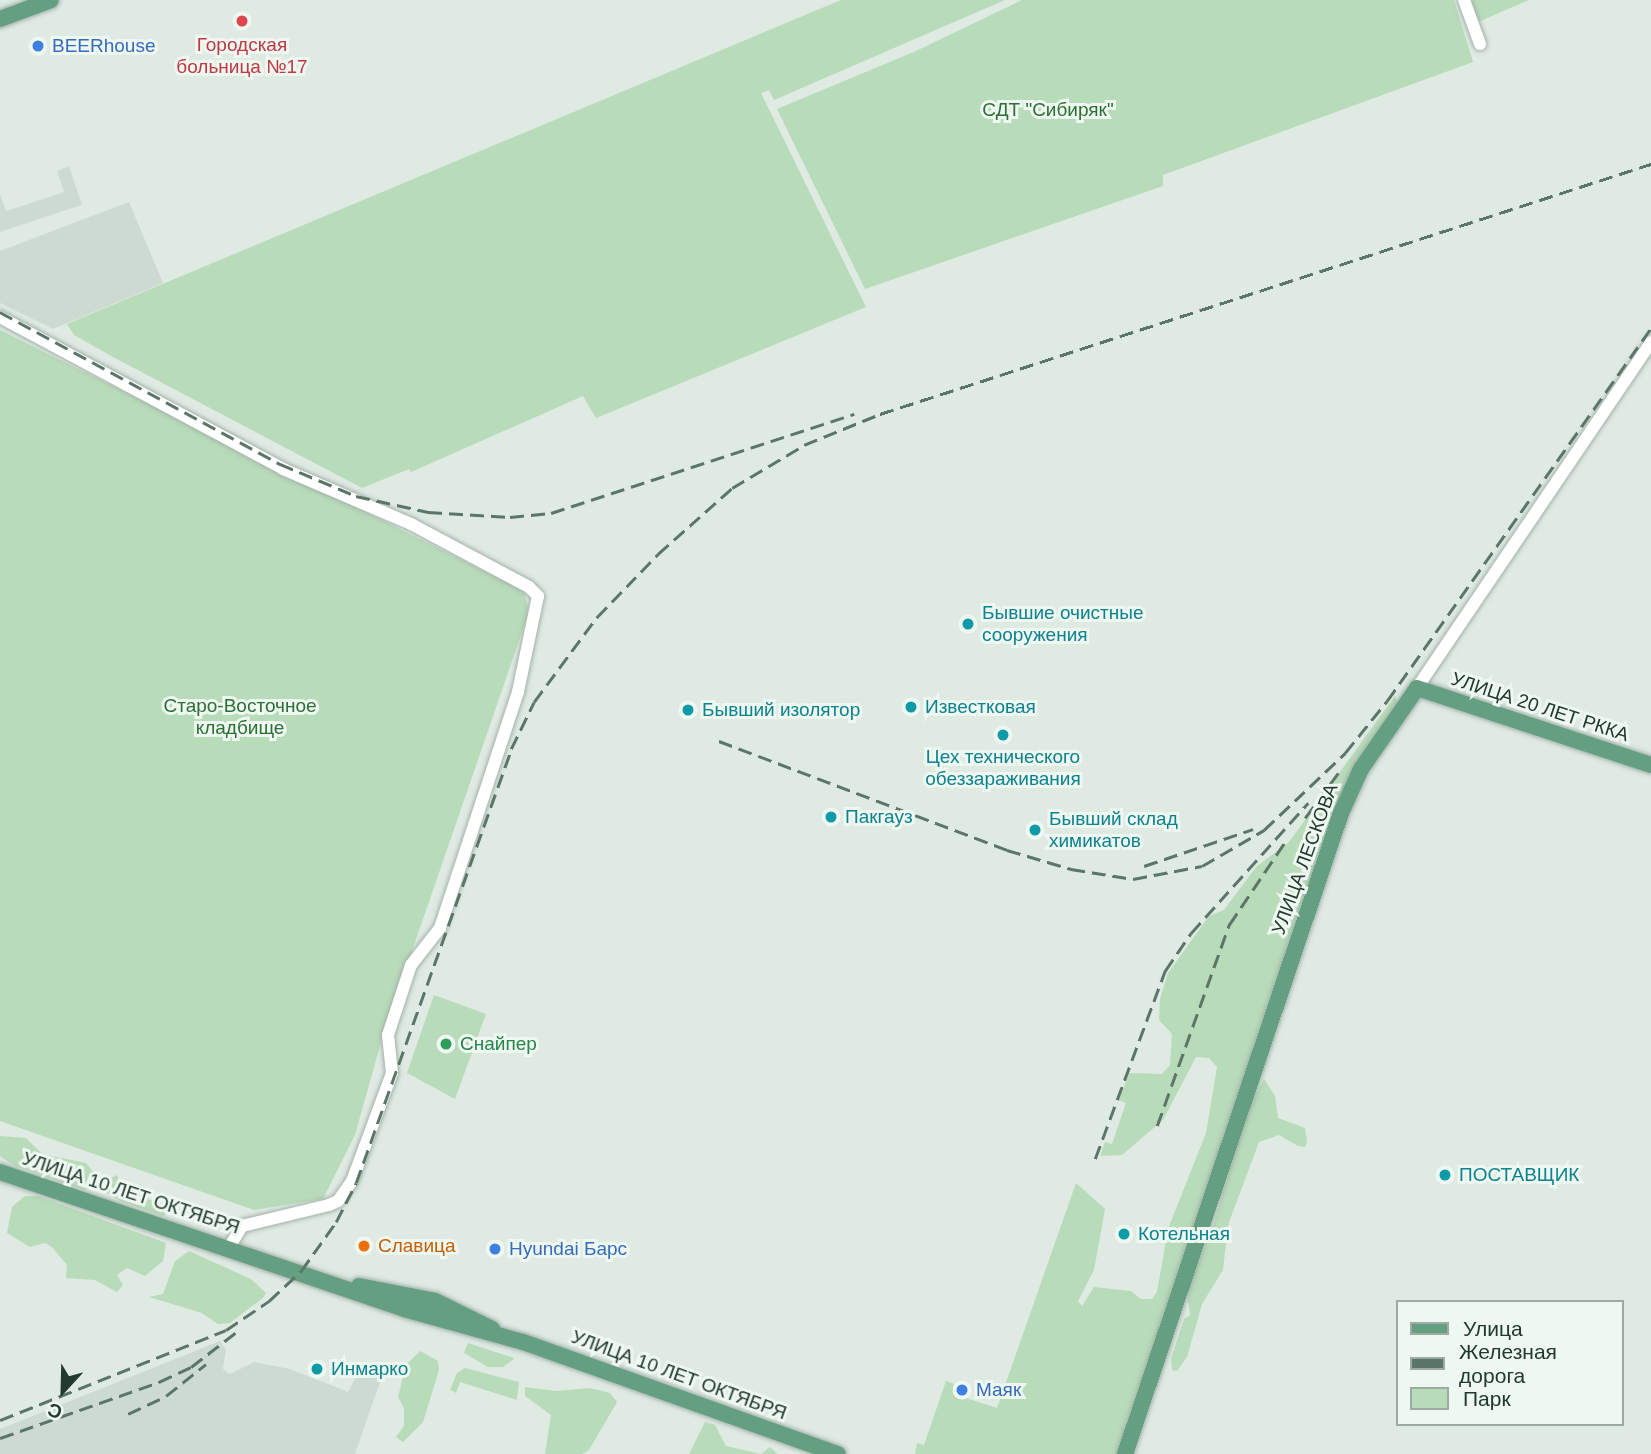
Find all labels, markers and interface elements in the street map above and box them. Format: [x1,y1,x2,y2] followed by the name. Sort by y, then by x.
[232,11,252,31] marker: Городская больница №17
[176,34,308,78] place label: Городская больница №17
[52,35,156,57] place label: BEERhouse
[30,38,46,54] marker: BEERhouse
[982,99,1114,121] park label: СДТ "Сибиряк"
[982,602,1144,646] place label: Бывшие очистные сооружения
[960,616,976,632] marker: Бывшие очистные сооружения
[1448,667,1632,747] street label: УЛИЦА 20 ЛЕТ РККА
[163,695,317,739] park label: Старо-Восточное кладбище
[925,696,1036,718] place label: Известковая
[702,699,860,721] place label: Бывший изолятор
[903,699,919,715] marker: Известковая
[680,702,696,718] marker: Бывший изолятор
[995,727,1011,743] marker: Цех технического обеззараживания
[925,746,1081,790] place label: Цех технического обеззараживания
[1267,780,1343,938] street label: УЛИЦА ЛЕСКОВА
[845,806,913,828] place label: Пакгауз
[1049,808,1178,852] place label: Бывший склад химикатов
[823,809,839,825] marker: Пакгауз
[1027,822,1043,838] marker: Бывший склад химикатов
[460,1033,537,1055] place label: Снайпер
[438,1036,454,1052] marker: Снайпер
[19,1147,243,1239] street label: УЛИЦА 10 ЛЕТ ОКТЯБРЯ
[1459,1164,1579,1186] place label: ПОСТАВЩИК
[1437,1167,1453,1183] marker: ПОСТАВЩИК
[1138,1223,1230,1245] place label: Котельная
[1116,1226,1132,1242] marker: Котельная
[378,1235,456,1257] place label: Славица
[356,1238,372,1254] marker: Славица
[509,1238,627,1260] place label: Hyundai Барс
[487,1241,503,1257] marker: Hyundai Барс
[1396,1300,1623,1426] legend
[1463,1317,1523,1340] text: Улица
[568,1325,790,1425] street label: УЛИЦА 10 ЛЕТ ОКТЯБРЯ
[1459,1340,1557,1387] text: Железная дорога
[28,1356,98,1426] north arrow
[331,1358,408,1380] place label: Инмарко
[309,1361,325,1377] marker: Инмарко
[976,1379,1021,1401] place label: Маяк
[954,1382,970,1398] marker: Маяк
[1463,1387,1511,1410] text: Парк
[45,1399,65,1423] text: С

